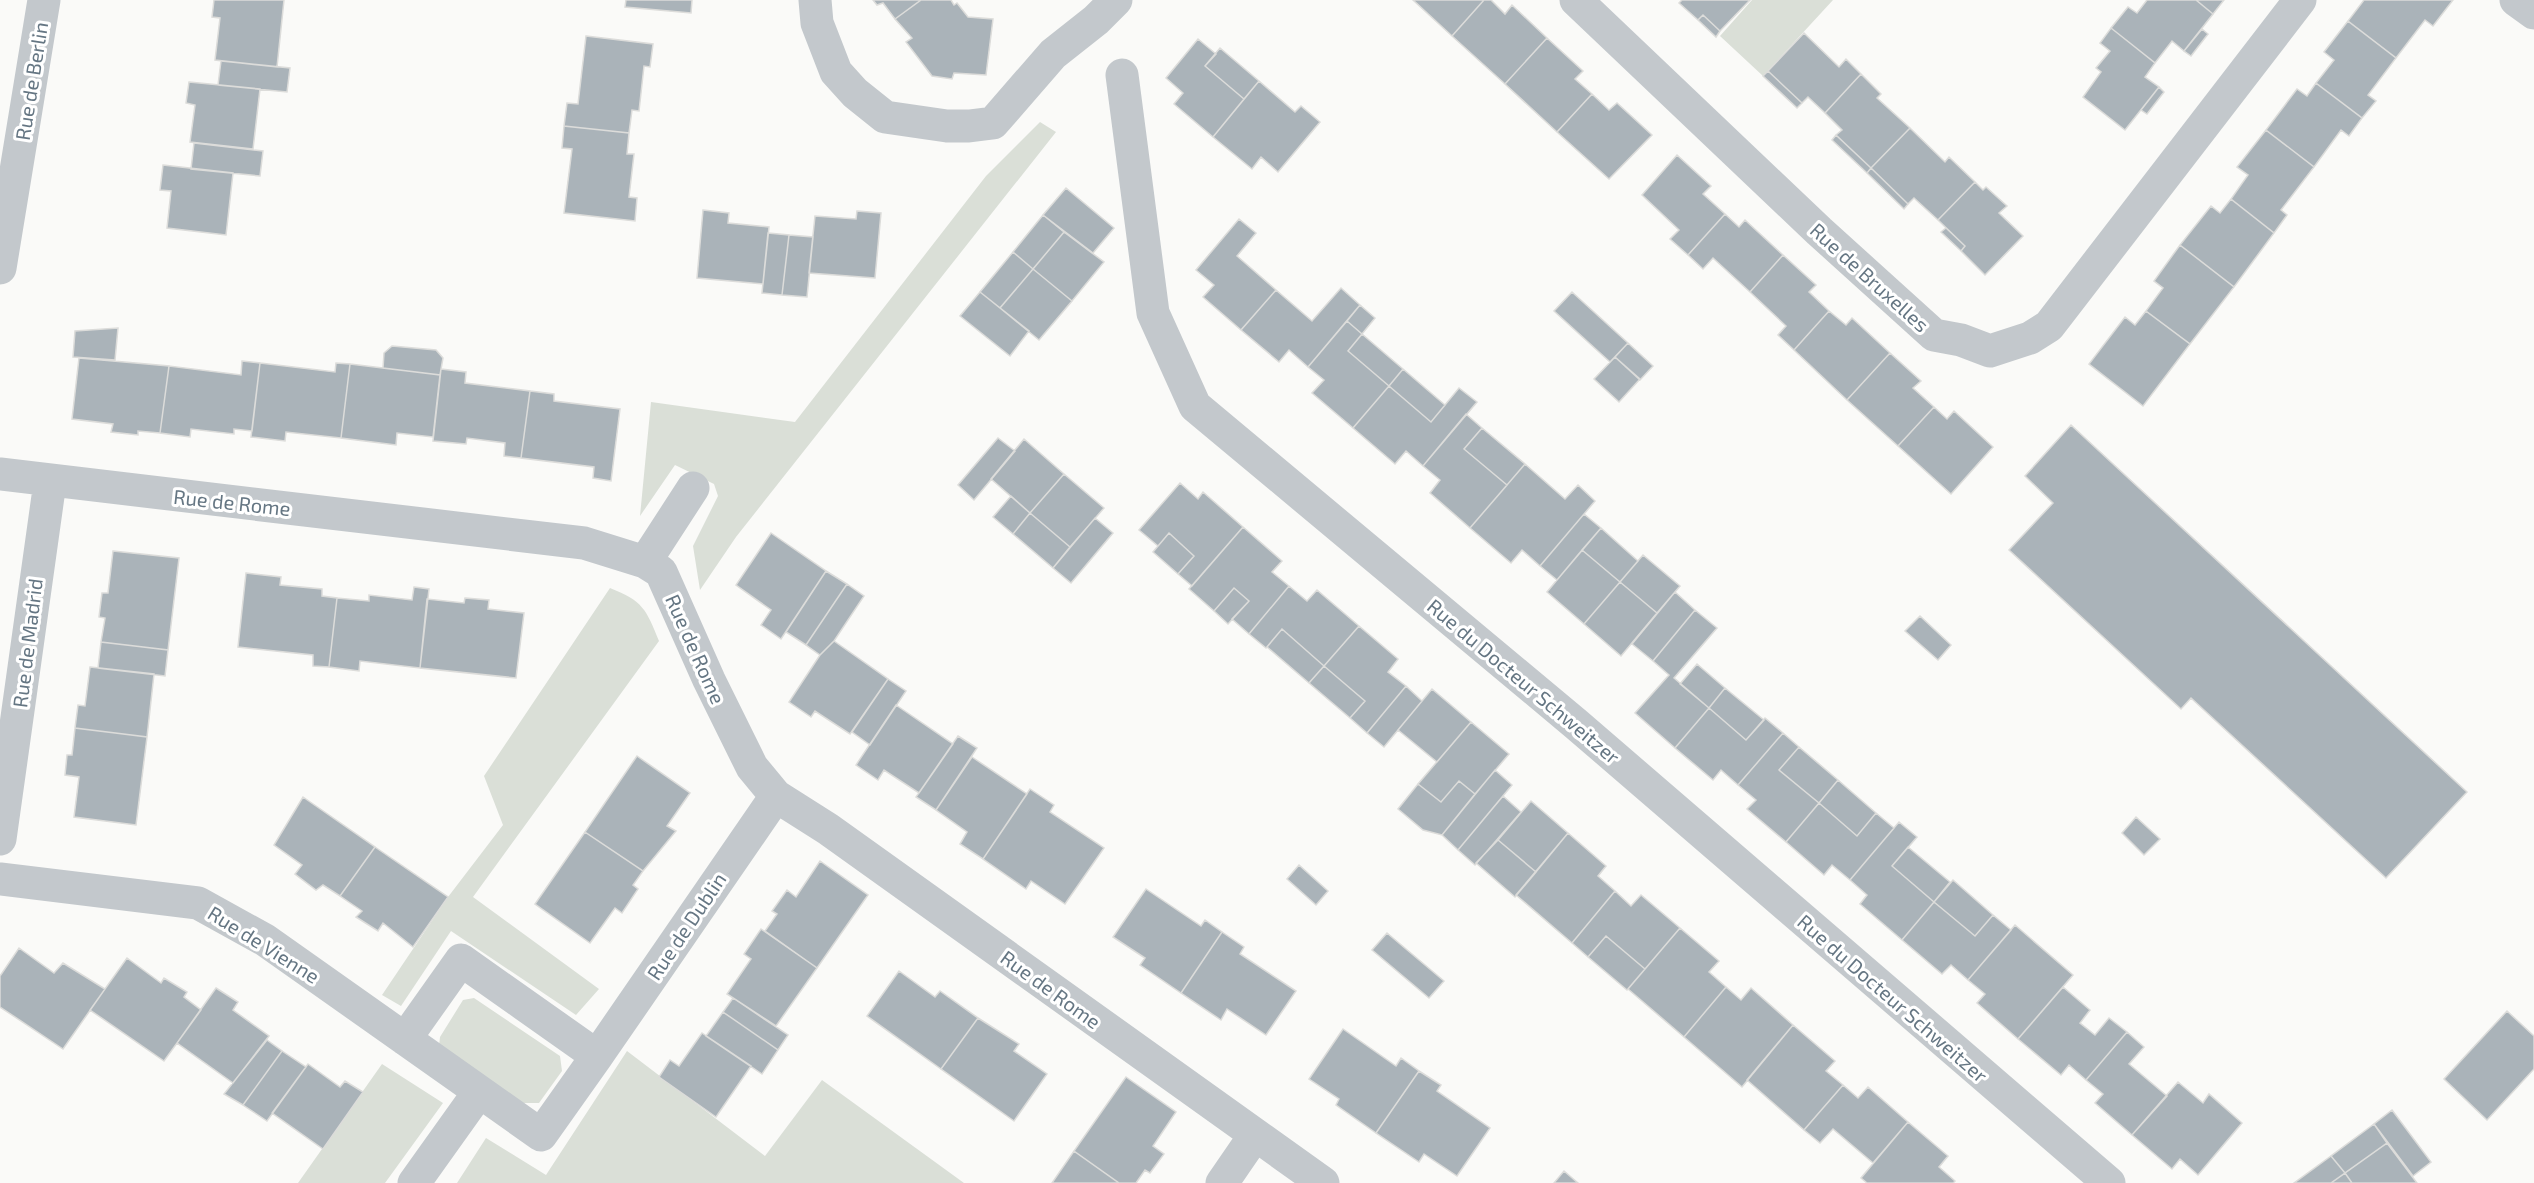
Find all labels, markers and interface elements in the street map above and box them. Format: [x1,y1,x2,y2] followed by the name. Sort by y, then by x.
[10,20,52,142] street label: Rue de Berlin
[1806,217,1934,337] street label: Rue de Bruxelles
[172,484,292,520] street label: Rue de Rome
[7,577,47,709] street label: Rue de Madrid
[661,590,731,708] street label: Rue de Rome
[1423,593,1625,769] street label: Rue du Docteur Schweitzer
[641,868,731,984] street label: Rue de Dublin
[204,900,324,988] street label: Rue de Vienne
[1793,909,1993,1087] street label: Rue du Docteur Schweitzer
[996,945,1106,1033] street label: Rue de Rome

